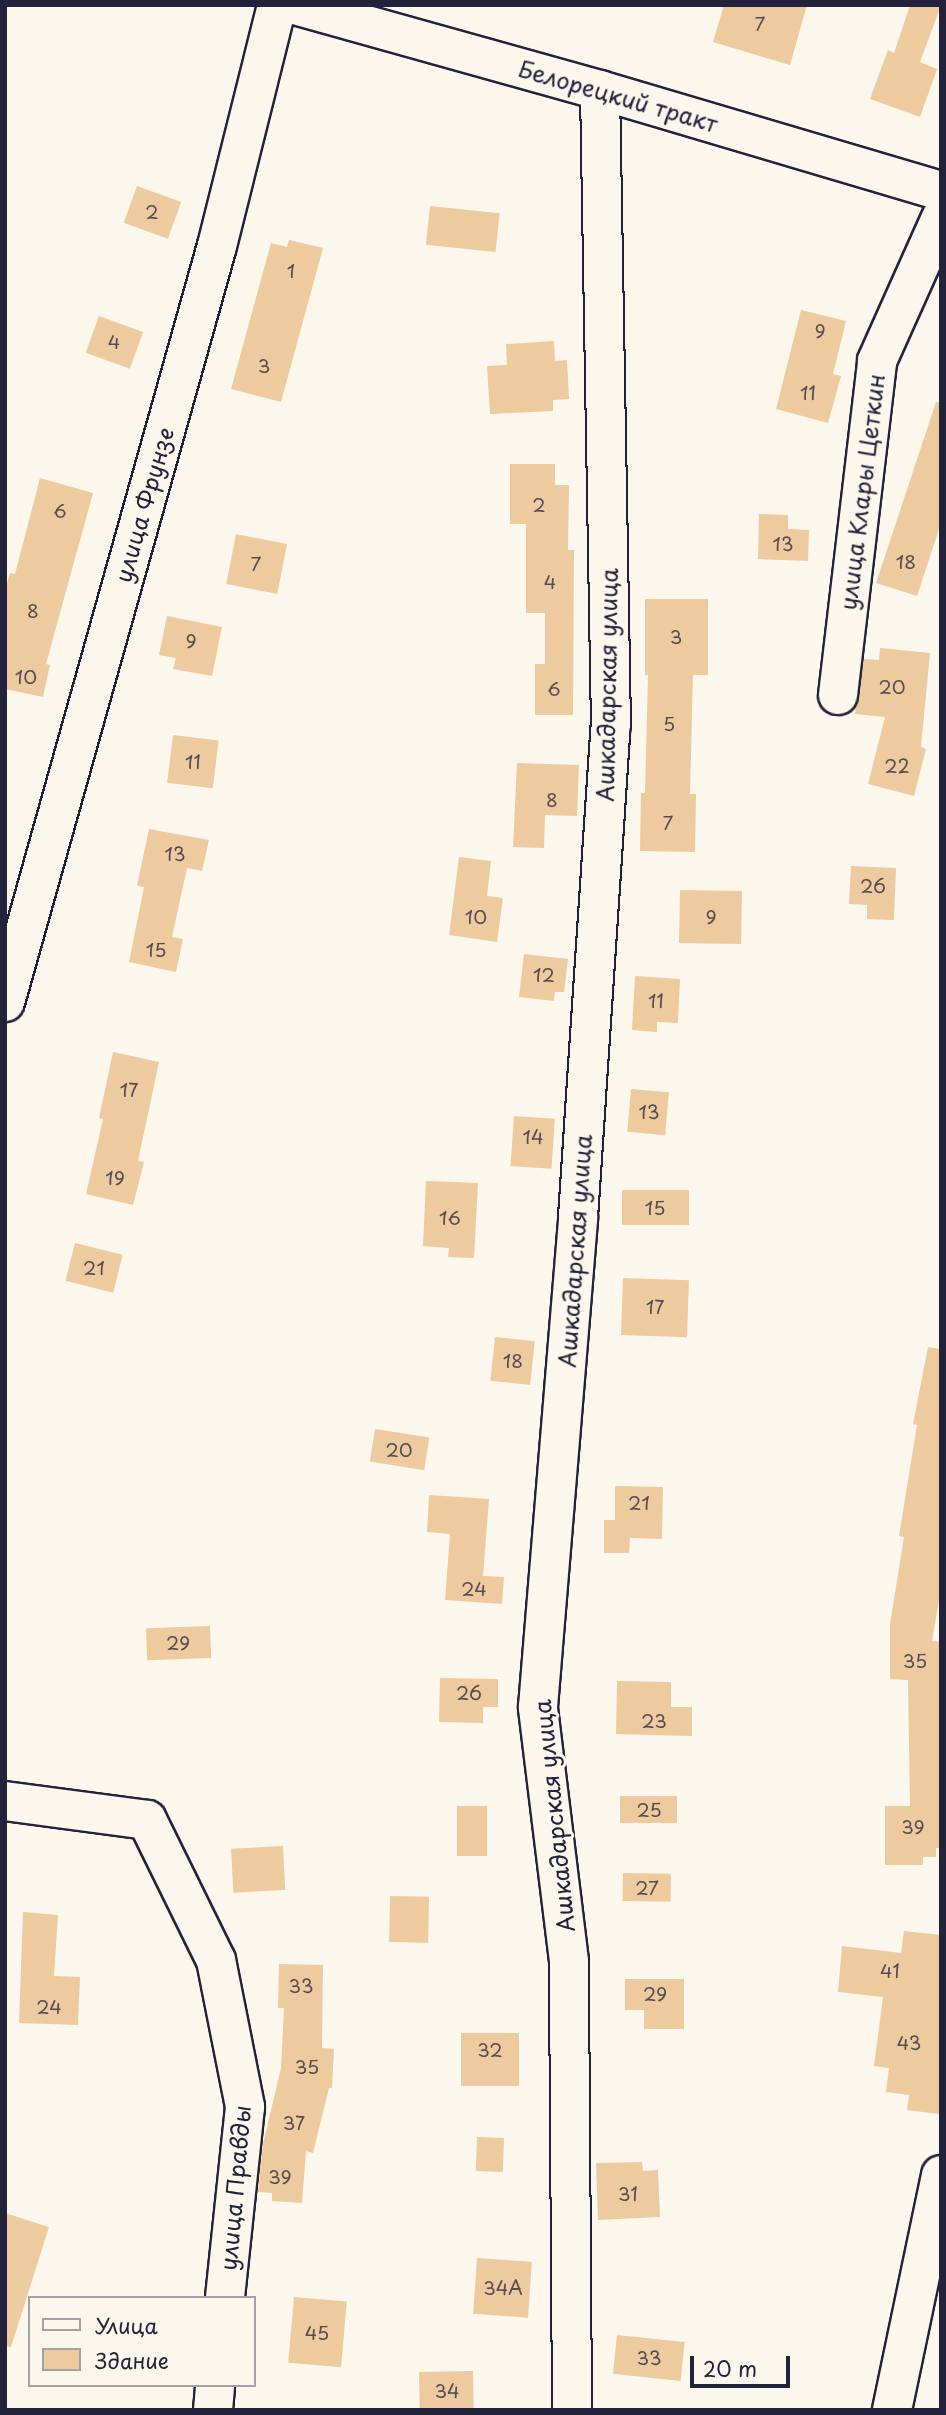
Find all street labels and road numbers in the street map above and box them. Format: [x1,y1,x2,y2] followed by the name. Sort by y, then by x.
[515,54,721,138] street label: Белорецкий тракт
[834,372,890,612] street label: улица Клары Цеткин
[109,424,179,586] street label: улица Фрунзе
[591,567,623,803] street label: Ашкадарская улица
[553,1133,597,1369] street label: Ашкадарская улица
[528,1698,580,1934] street label: Ашкадарская улица
[214,2103,256,2273] street label: улица Правды

